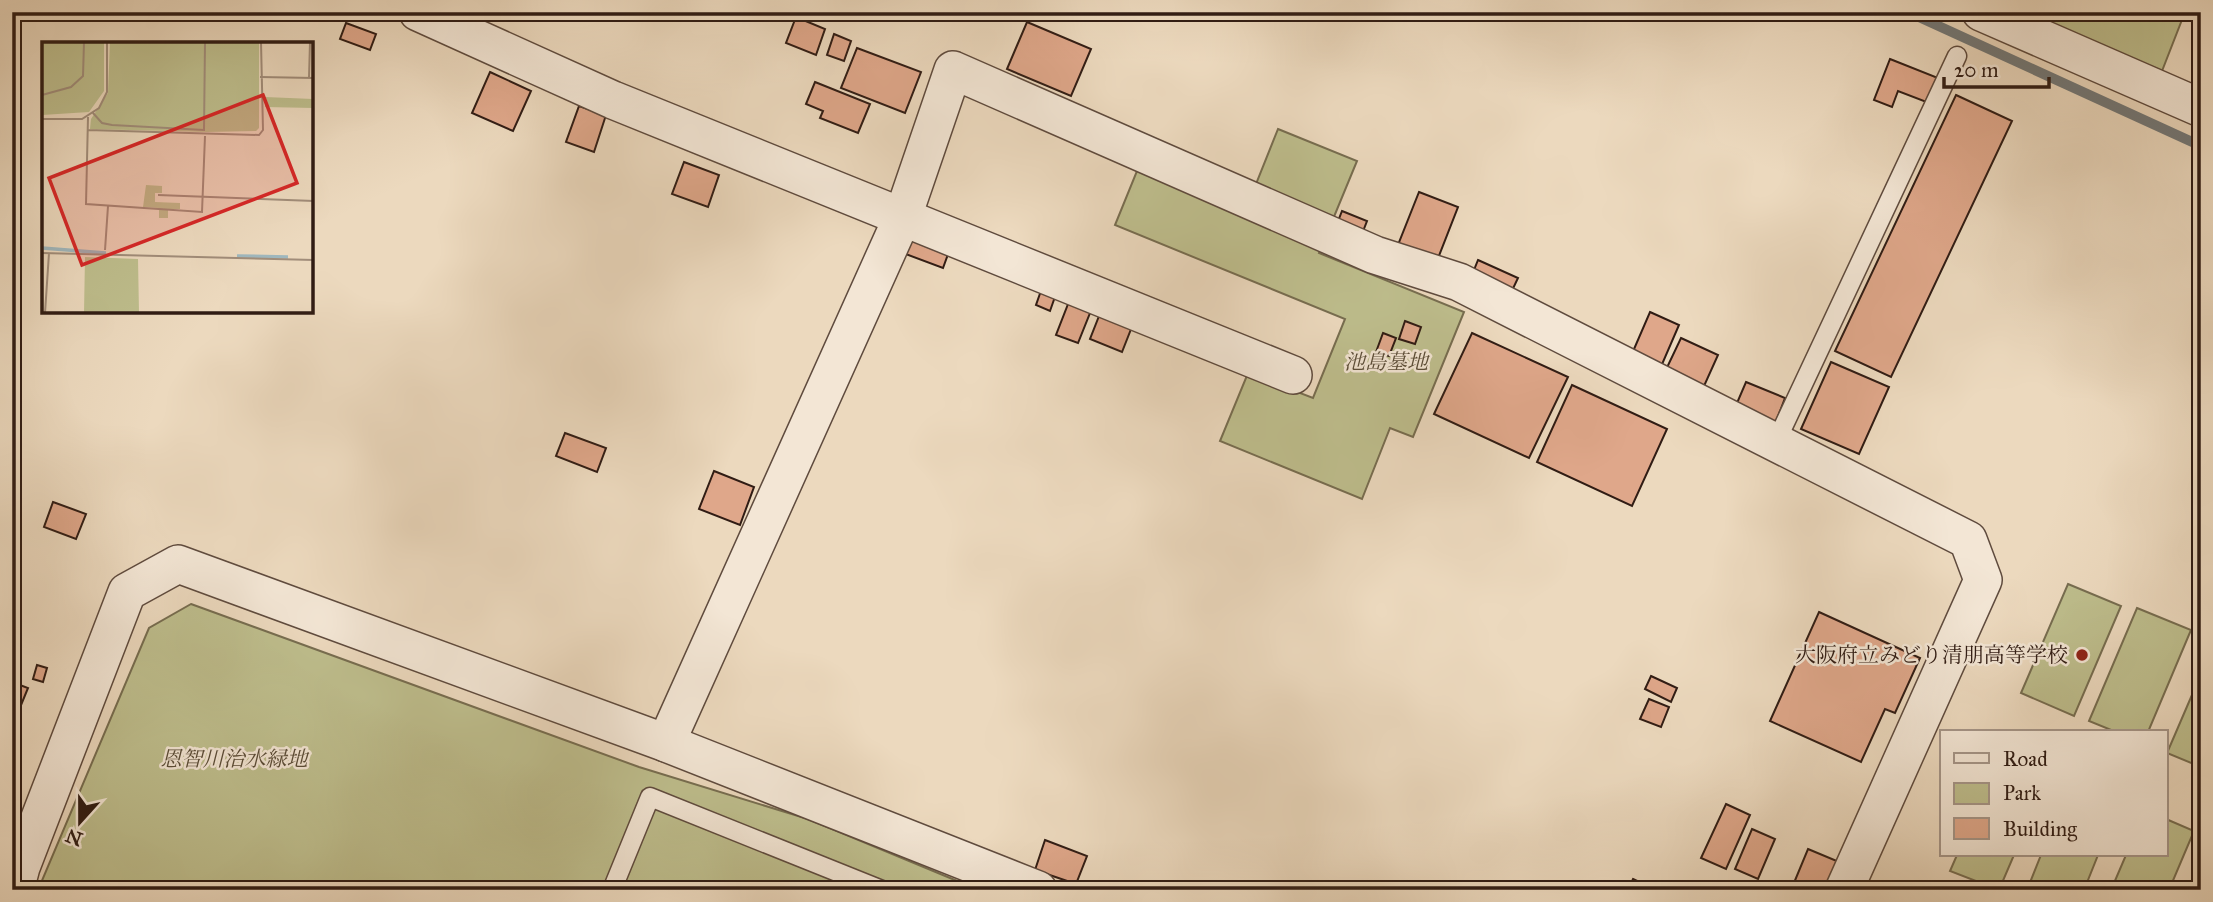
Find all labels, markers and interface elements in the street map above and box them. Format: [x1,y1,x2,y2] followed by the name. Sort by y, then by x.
[42,42,313,313] inset map
[1944,46,2048,90] scale bar
[1954,57,1999,83] text: 20 m
[1344,349,1430,375] park label: 池島墓地
[1795,642,2068,668] place label: 大阪府立みどり清朋高等学校
[2074,647,2090,663] marker: 大阪府立みどり清朋高等学校
[1940,730,2168,856] legend
[161,746,309,772] park label: 恩智川治水緑地
[2003,746,2048,772] text: Road
[2003,780,2041,806] text: Park
[46,786,116,856] north arrow
[2003,816,2077,842] text: Building
[62,824,86,851] text: N

